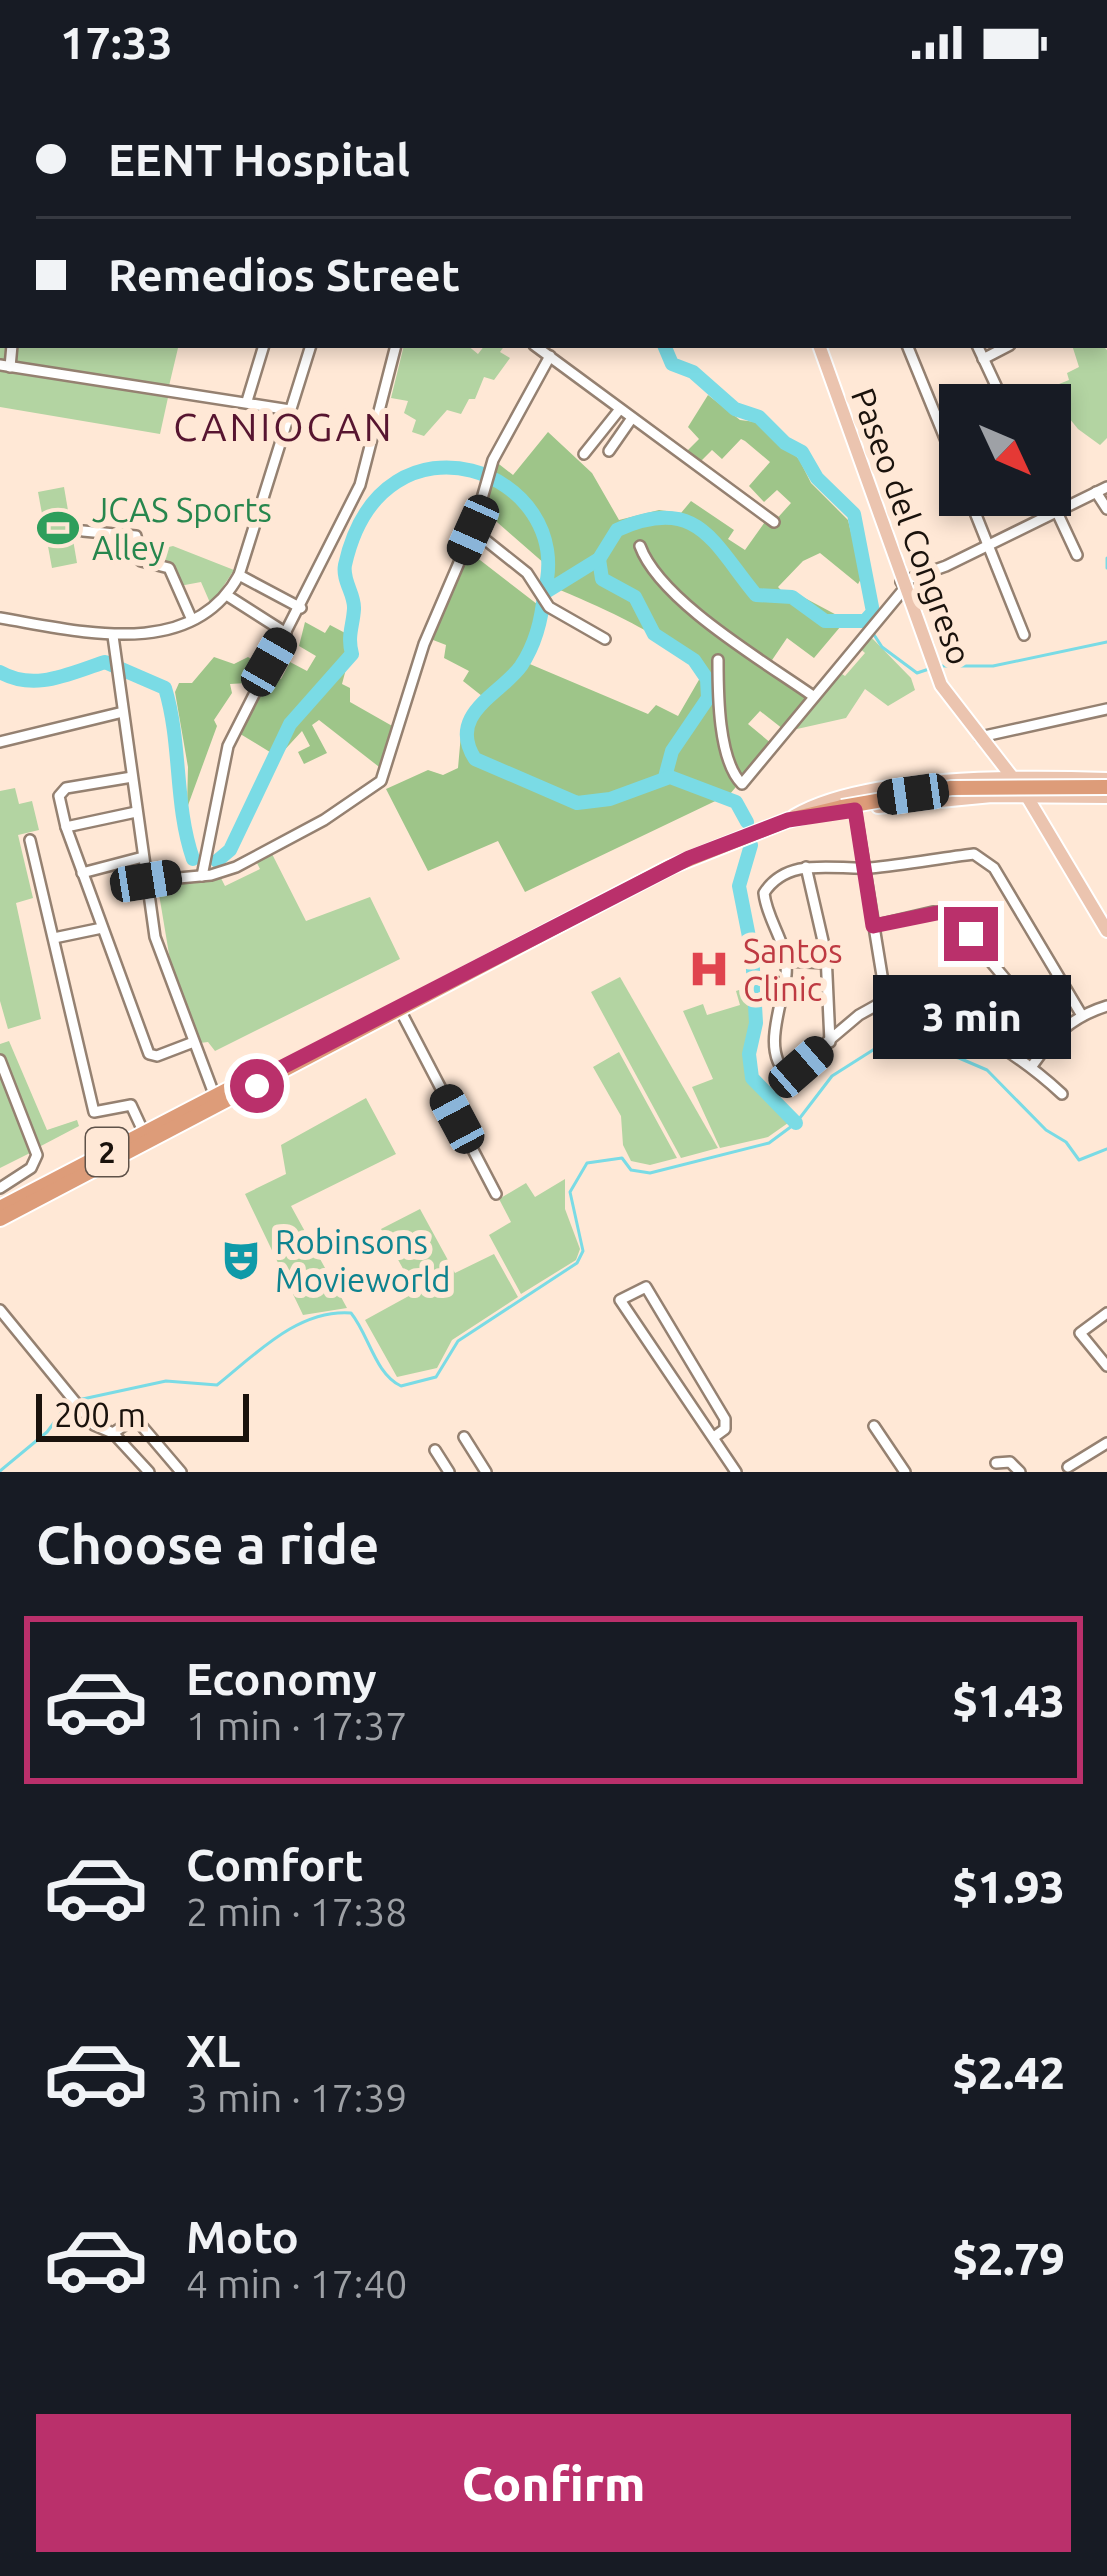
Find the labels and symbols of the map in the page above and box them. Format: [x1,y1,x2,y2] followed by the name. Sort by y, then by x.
[845,383,979,669] street label: Paseo del Congreso
[939,384,1071,516] north arrow
[173,405,395,448] district label: CANIOGAN
[442,490,504,570] car
[92,491,272,566] place label: JCAS Sports Alley
[35,505,81,551] sports icon: JCAS Sports Alley
[235,622,303,702] car
[875,771,951,817] car
[108,858,184,904] car
[944,907,998,961] route end
[743,932,843,1007] place label: Santos Clinic
[686,946,732,992] hospital icon: Santos Clinic
[872,976,1070,1060] callout: 3 min
[762,1030,840,1104] car
[230,1059,284,1113] route start
[424,1079,490,1159] car
[86,1128,128,1176] road number: 2
[275,1223,451,1298] place label: Robinsons Movieworld
[218,1237,264,1283] theatre icon: Robinsons Movieworld
[36,1388,249,1441] scale bar

